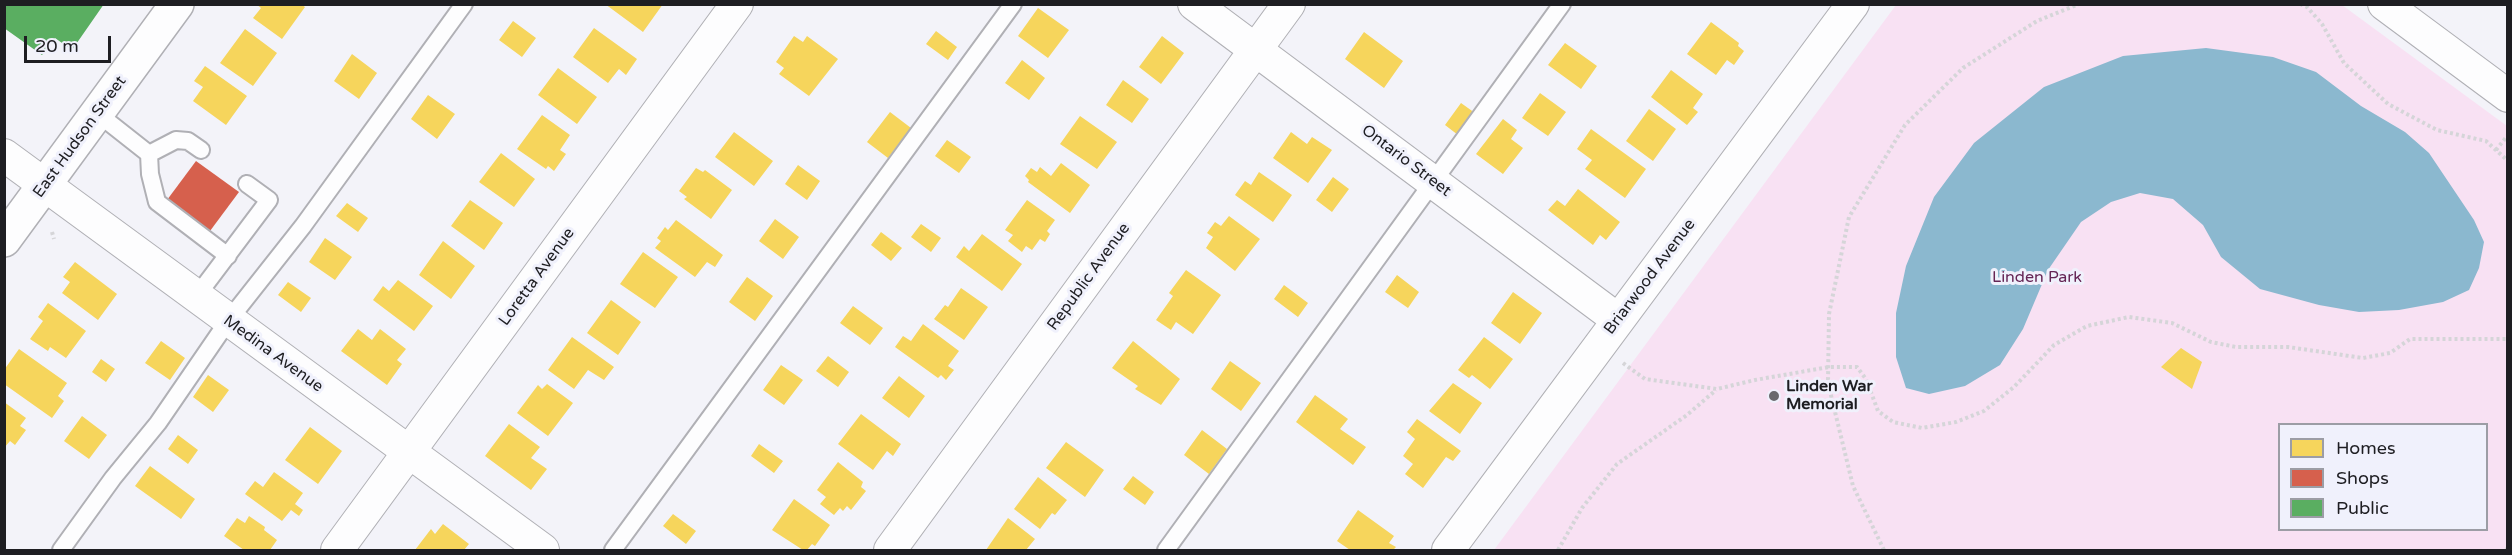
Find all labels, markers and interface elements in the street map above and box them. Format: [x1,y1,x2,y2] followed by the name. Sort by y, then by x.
[27,24,114,62] scale bar
[35,35,79,57] text: 20 m
[29,72,131,202] street label: East Hudson Street
[1357,121,1455,201] street label: Ontario Street
[1600,215,1700,339] street label: Briarwood Avenue
[1044,219,1134,335] street label: Republic Avenue
[495,224,579,330] street label: Loretta Avenue
[1992,268,2082,288] park label: Linden Park
[219,311,327,397] street label: Medina Avenue
[1786,377,1873,415] place label: Linden War Memorial
[1767,389,1781,403] marker: Linden War Memorial
[2278,423,2488,531] legend
[2336,437,2396,459] text: Homes
[2336,467,2389,489] text: Shops
[2336,497,2389,519] text: Public

